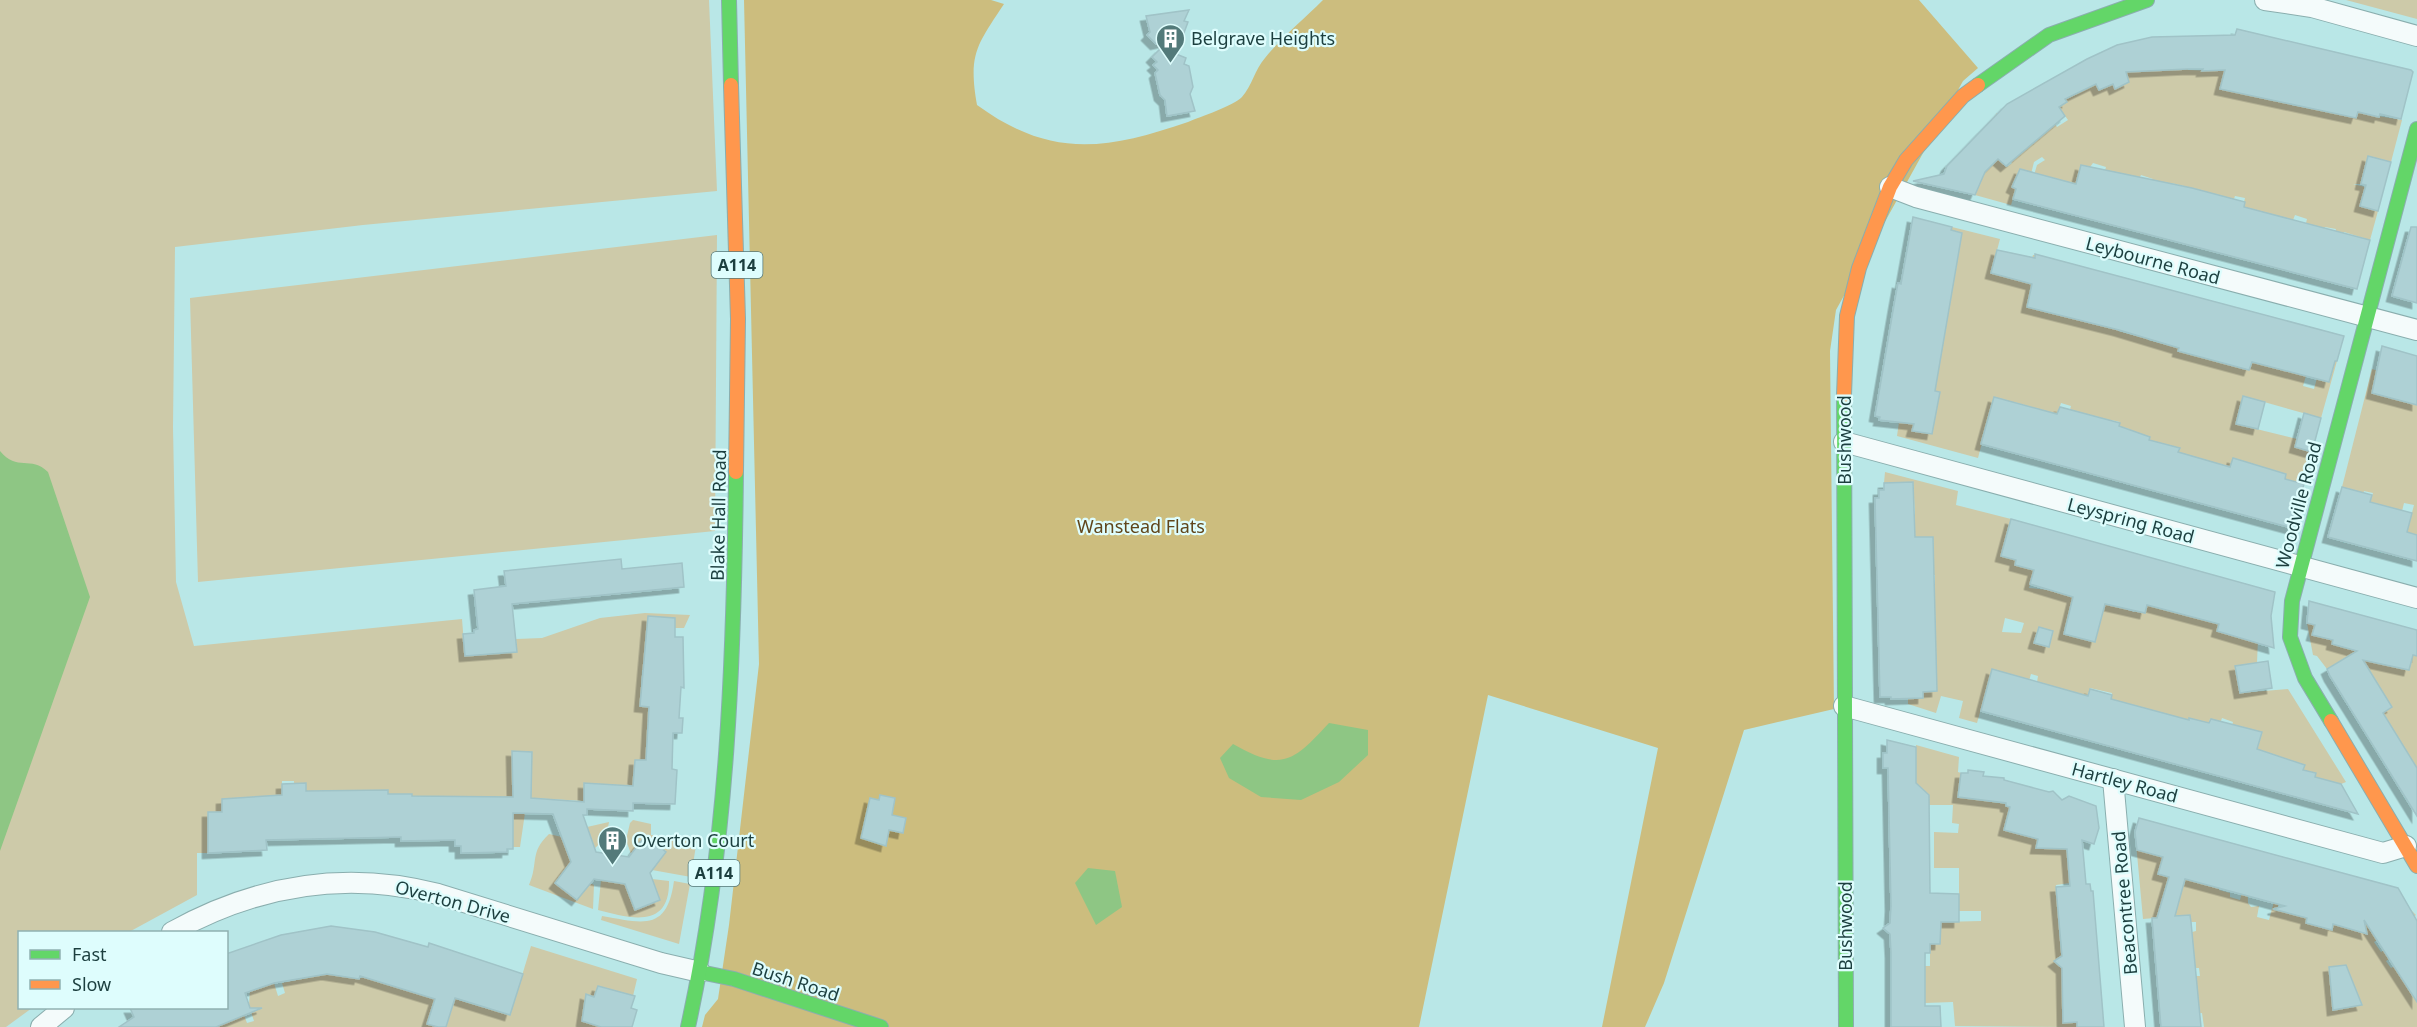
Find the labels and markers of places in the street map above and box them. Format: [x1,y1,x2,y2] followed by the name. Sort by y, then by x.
[1154,22,1186,64] building icon: Belgrave Heights
[1191,26,1335,50] place label: Belgrave Heights
[596,824,628,866] building icon: Overton Court
[633,828,755,852] place label: Overton Court

